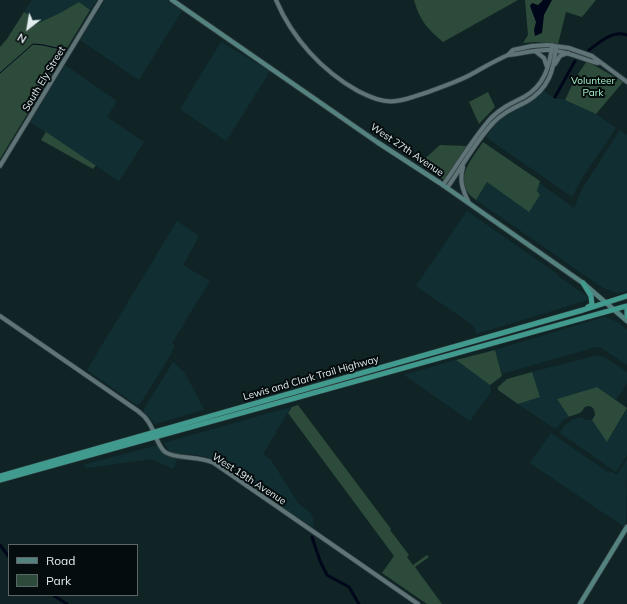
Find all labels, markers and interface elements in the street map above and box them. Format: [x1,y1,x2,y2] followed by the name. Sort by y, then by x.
[8,8,48,48] north arrow
[15,30,29,46] text: N
[20,44,68,114] street label: South Ely Street
[571,75,615,98] park label: Volunteer Park
[368,121,446,179] street label: West 27th Avenue
[242,353,380,403] street label: Lewis and Clark Trail Highway
[210,451,288,507] street label: West 19th Avenue
[8,544,138,596] legend
[46,553,75,568] text: Road
[46,573,71,588] text: Park

